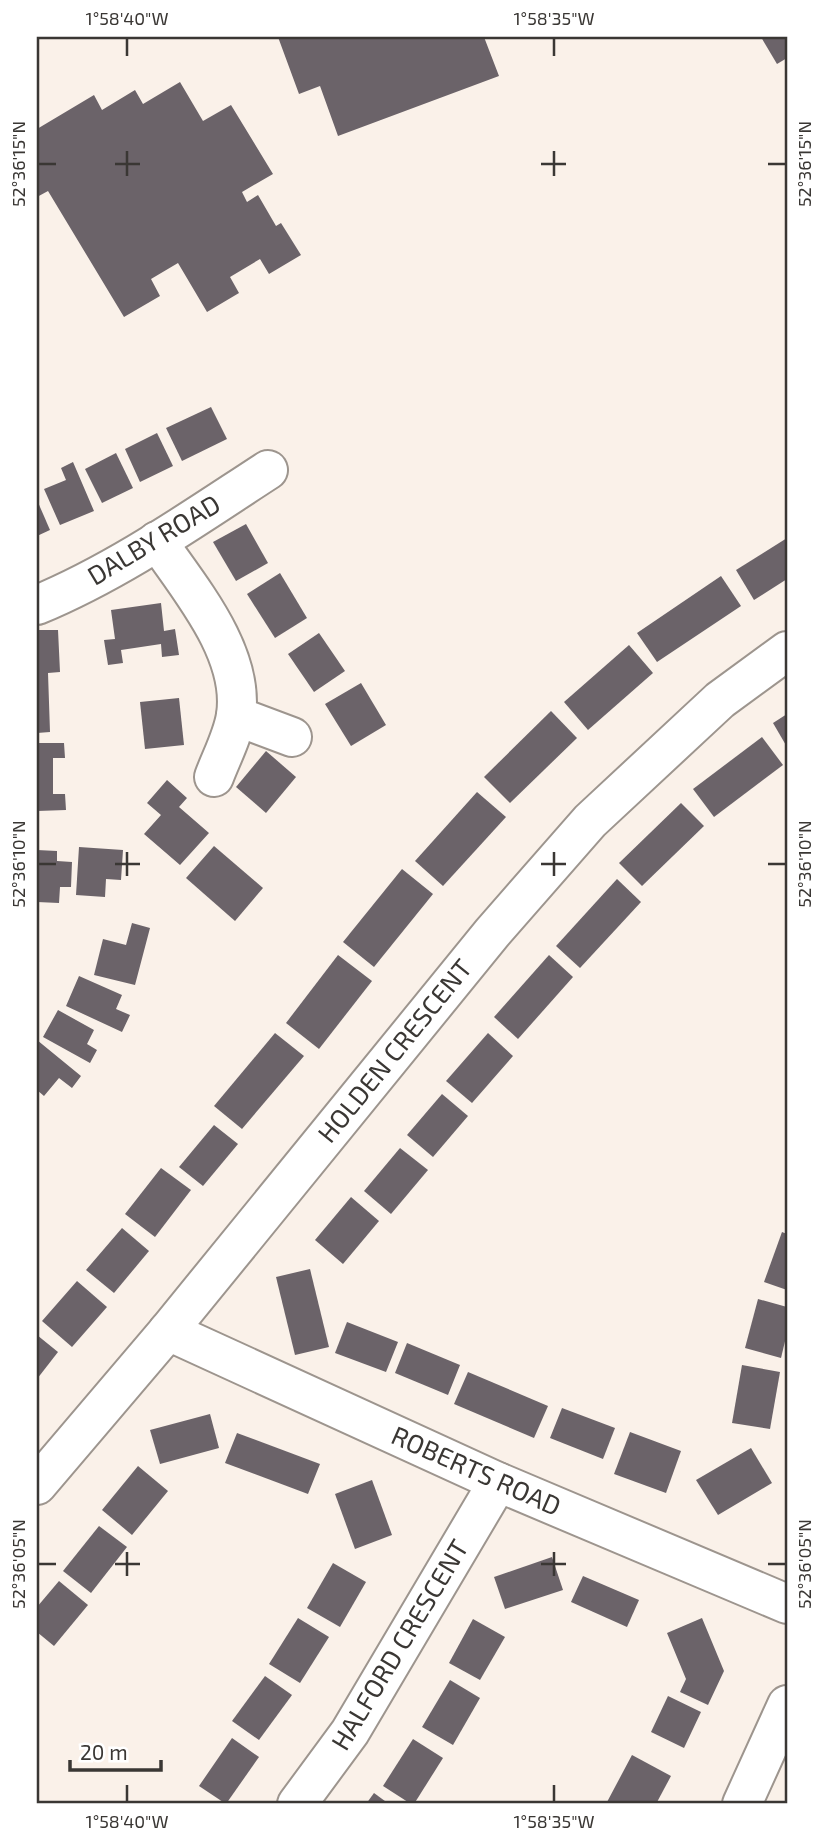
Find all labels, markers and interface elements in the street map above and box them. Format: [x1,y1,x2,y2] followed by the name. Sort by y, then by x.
[85,7,169,29] text: 1°58'40"W
[513,7,595,29] text: 1°58'35"W
[7,121,29,207] text: 52°36'15"N
[793,121,815,207] text: 52°36'15"N
[81,487,225,590] street label: DALBY ROAD
[7,820,29,908] text: 52°36'10"N
[793,820,815,908] text: 52°36'10"N
[310,952,477,1148] street label: HOLDEN CRESCENT
[387,1418,566,1521] street label: ROBERTS ROAD
[7,1519,29,1609] text: 52°36'05"N
[793,1519,815,1609] text: 52°36'05"N
[324,1533,474,1755] street label: HALFORD CRESCENT
[70,1729,161,1773] scale bar
[80,1739,128,1764] text: 20 m
[85,1810,169,1832] text: 1°58'40"W
[513,1810,595,1832] text: 1°58'35"W

